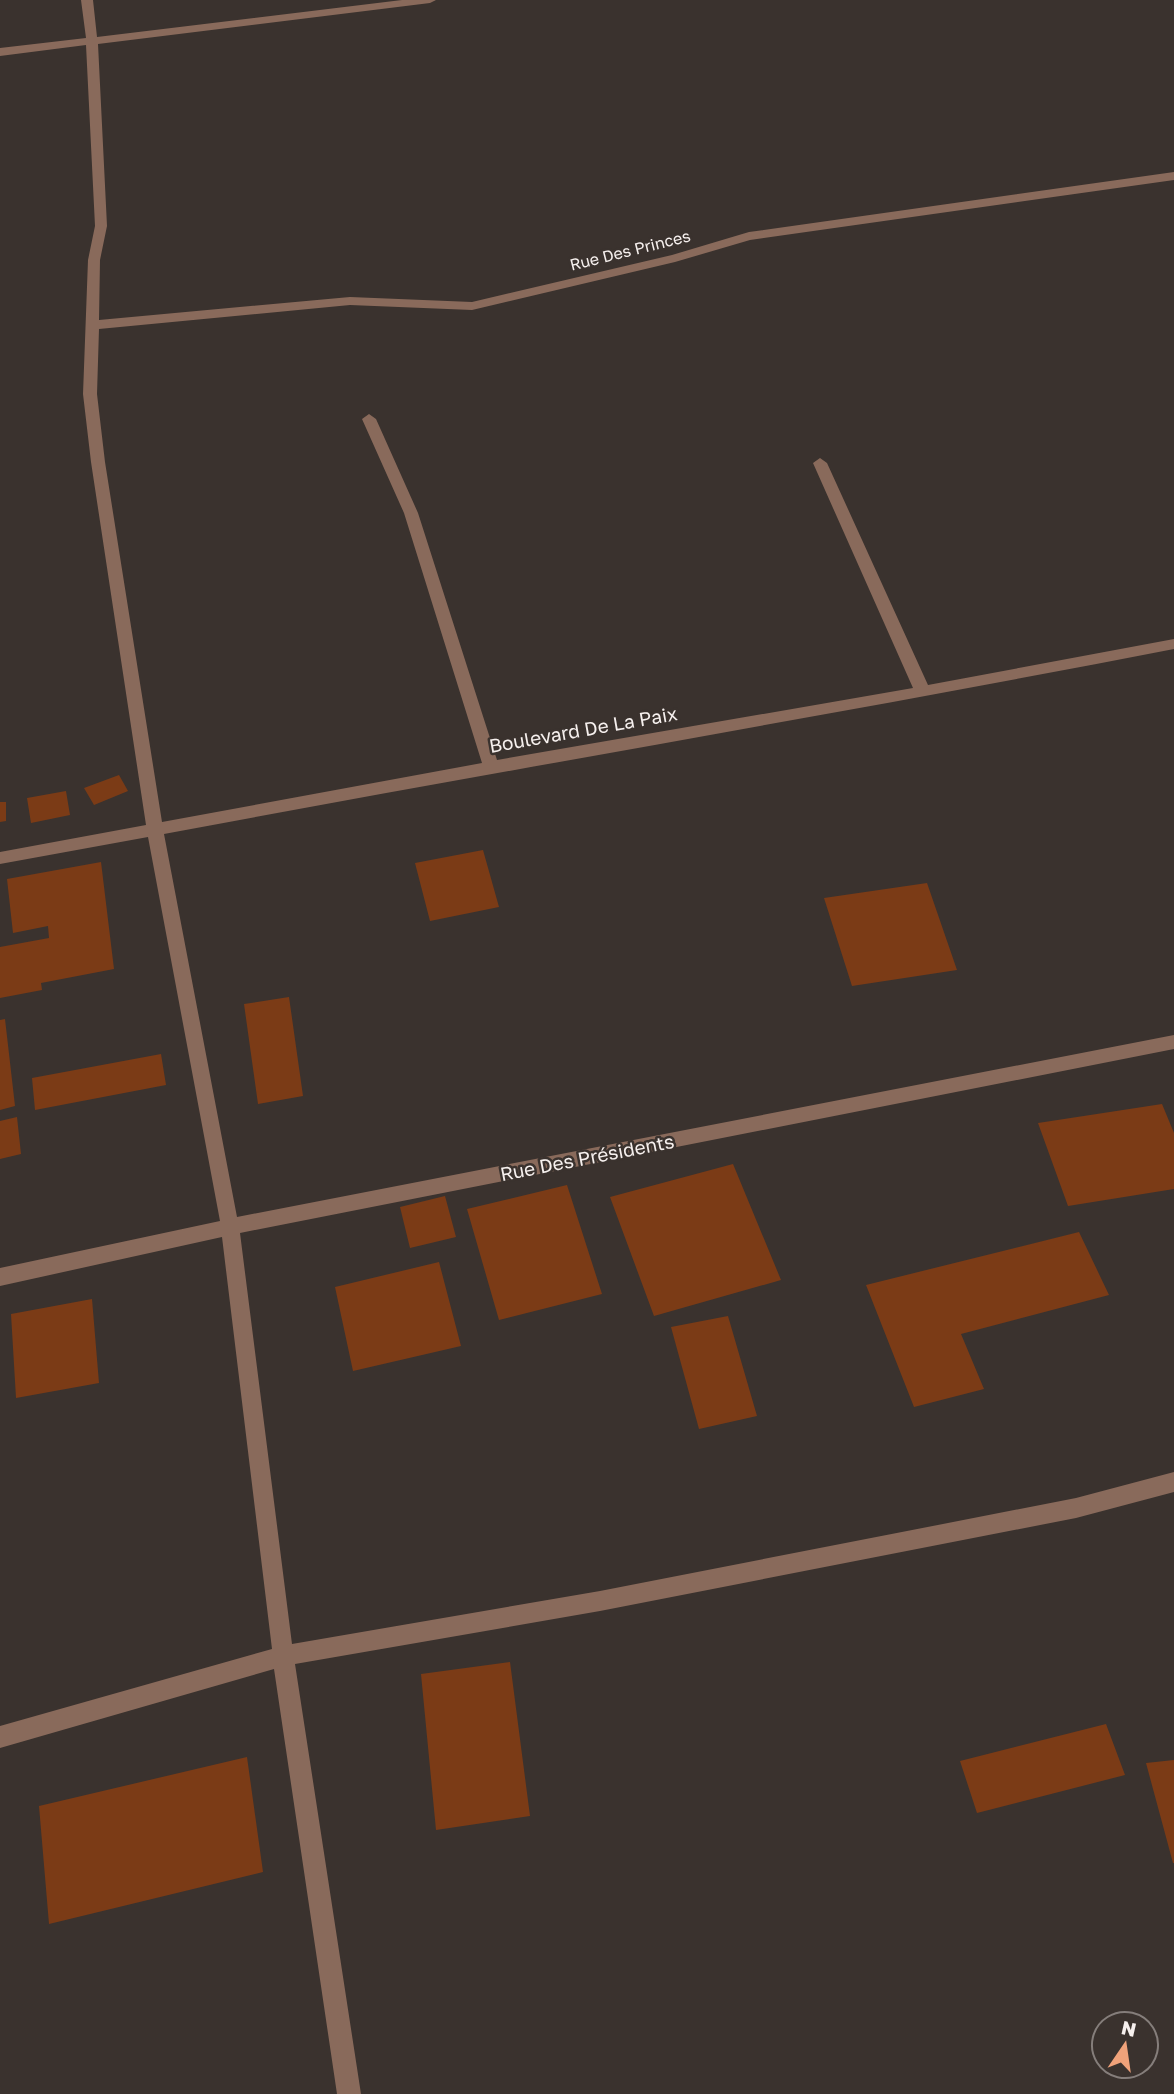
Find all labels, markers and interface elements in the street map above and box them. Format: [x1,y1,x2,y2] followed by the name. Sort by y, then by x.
[568,225,692,275] street label: Rue Des Princes
[487,701,679,757] street label: Boulevard De La Paix
[498,1129,676,1185] street label: Rue Des Présidents
[1090,2010,1160,2080] north arrow
[1119,2015,1139,2041] text: N

